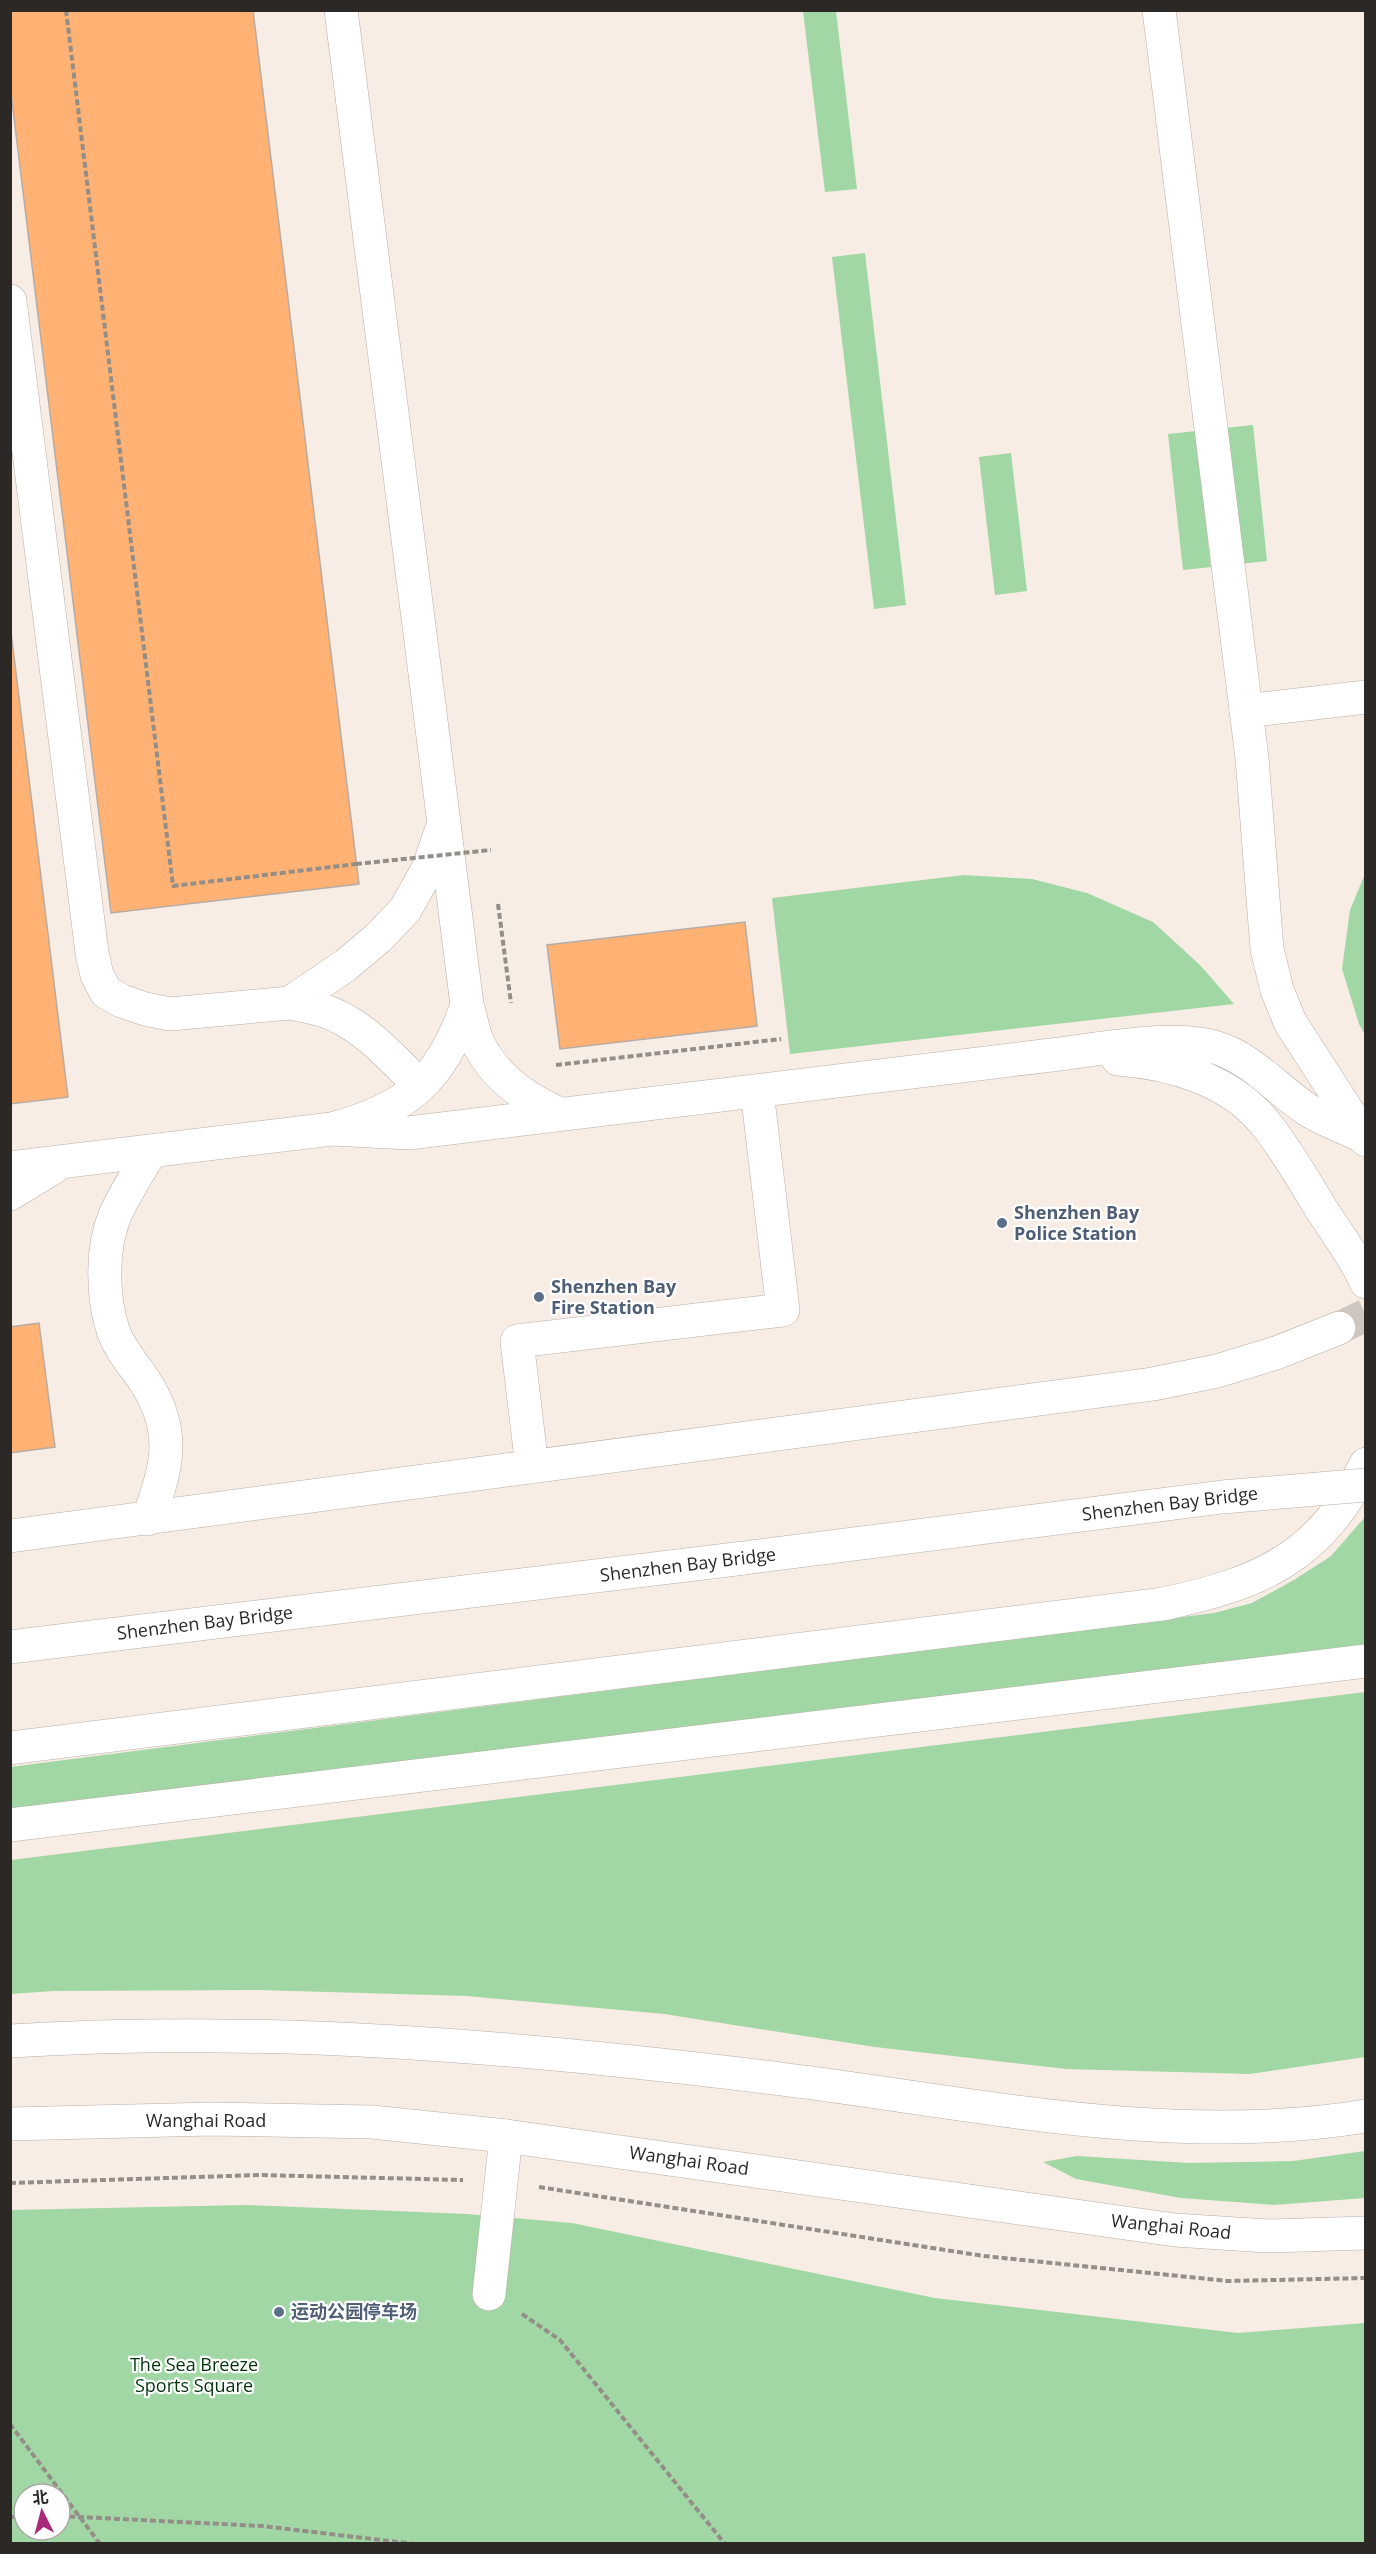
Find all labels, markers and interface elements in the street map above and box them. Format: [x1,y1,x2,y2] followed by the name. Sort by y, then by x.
[1014,1200,1140,1245] place label: Shenzhen Bay Police Station
[995,1216,1009,1230] marker: Shenzhen Bay Police Station
[551,1274,677,1319] place label: Shenzhen Bay Fire Station
[532,1290,546,1304] marker: Shenzhen Bay Fire Station
[1081,1480,1259,1526] street label: Shenzhen Bay Bridge
[599,1541,777,1587] street label: Shenzhen Bay Bridge
[116,1599,294,1645] street label: Shenzhen Bay Bridge
[146,2108,266,2132] street label: Wanghai Road
[628,2140,751,2180] street label: Wanghai Road
[1110,2208,1232,2244] street label: Wanghai Road
[291,2299,417,2323] place label: 运动公园停车场
[272,2305,286,2319] marker: 运动公园停车场
[130,2352,258,2397] park label: The Sea Breeze Sports Square
[12,2482,72,2542] north arrow
[31,2485,50,2509] text: 北

